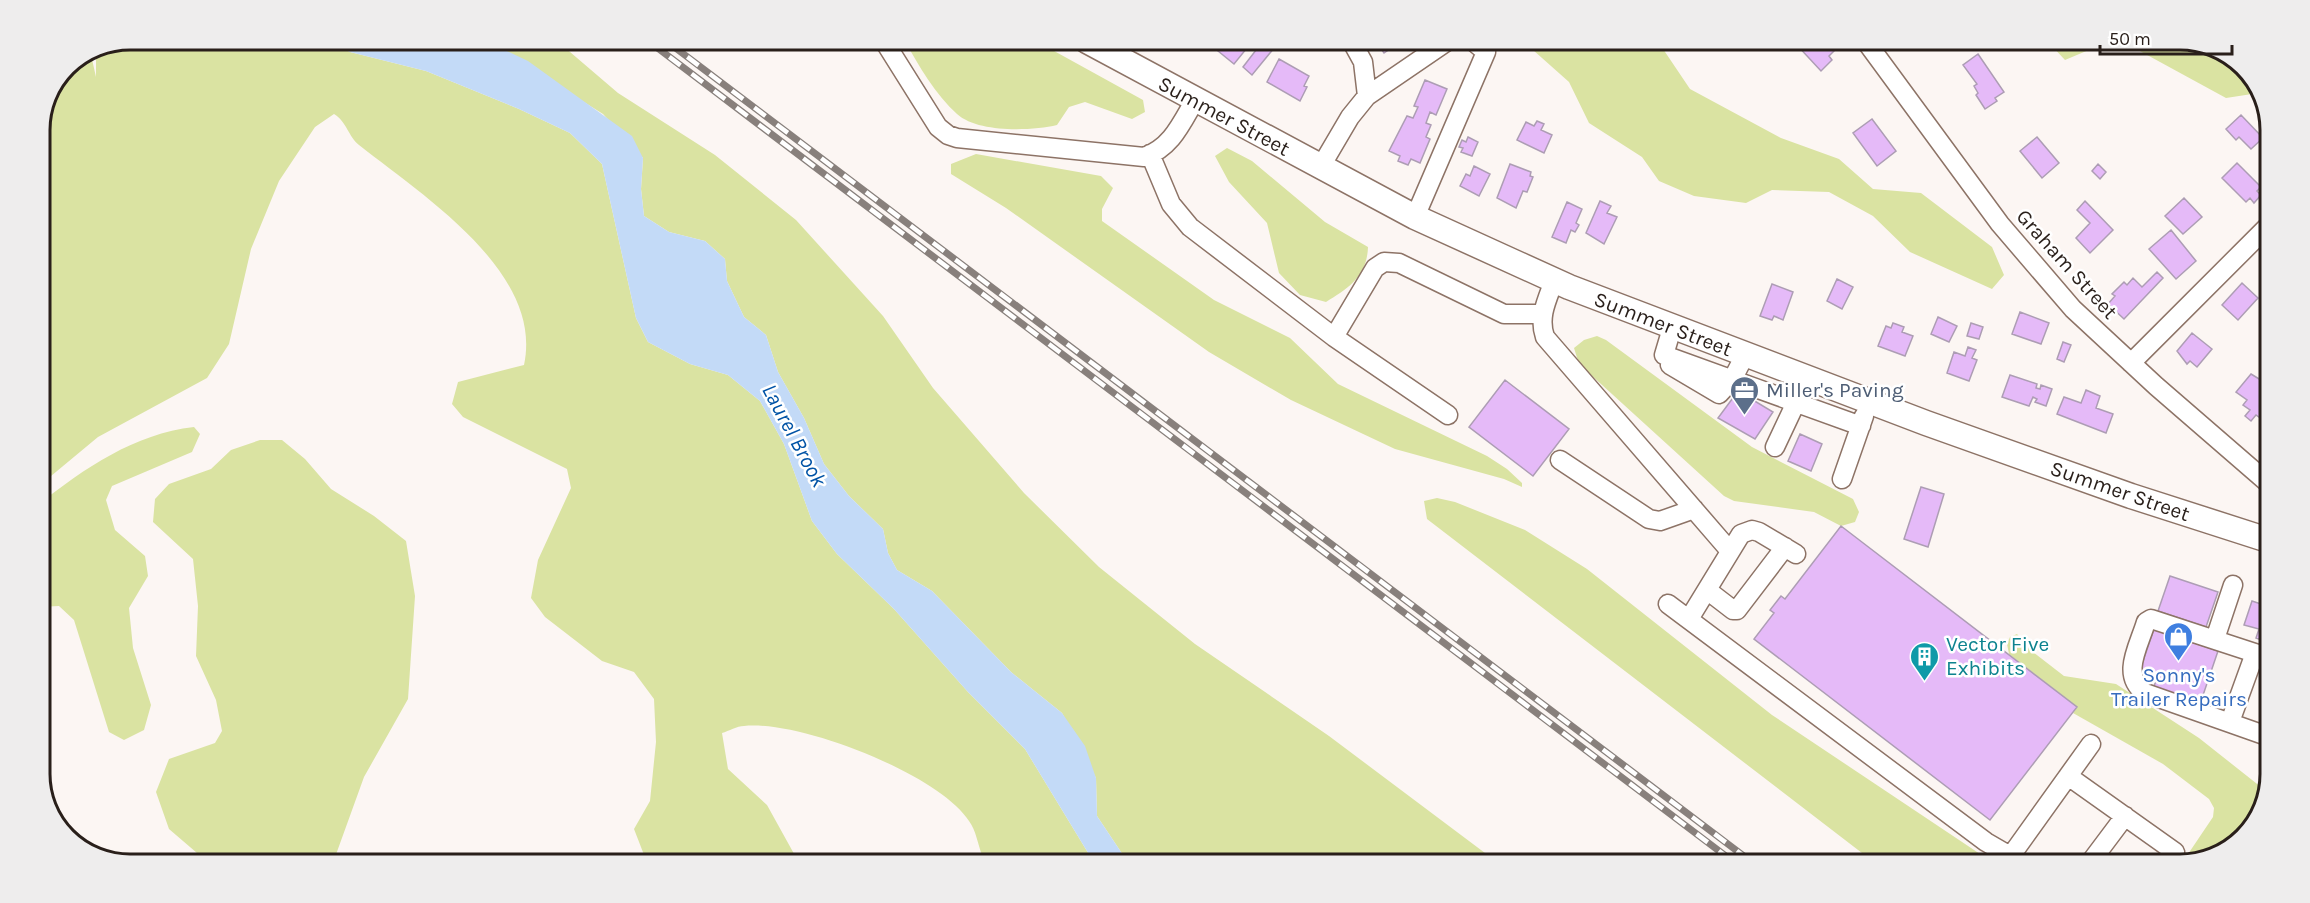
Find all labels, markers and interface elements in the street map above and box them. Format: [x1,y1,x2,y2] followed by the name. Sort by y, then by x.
[2100,18,2232,56] scale bar
[2109,28,2151,50] text: 50 m
[1154,71,1294,161] street label: Summer Street
[2012,204,2123,324] street label: Graham Street
[1591,287,1735,361] street label: Summer Street
[1729,374,1761,416] office icon: Miller's Paving
[1766,378,1904,402] place label: Miller's Paving
[756,379,832,492] water label: Laurel Brook
[2047,456,2193,526] street label: Summer Street
[2163,620,2195,662] shop icon: Sonny's Trailer Repairs
[1946,632,2049,680] place label: Vector Five Exhibits
[1909,640,1941,682] building icon: Vector Five Exhibits
[2111,663,2247,711] place label: Sonny's Trailer Repairs

